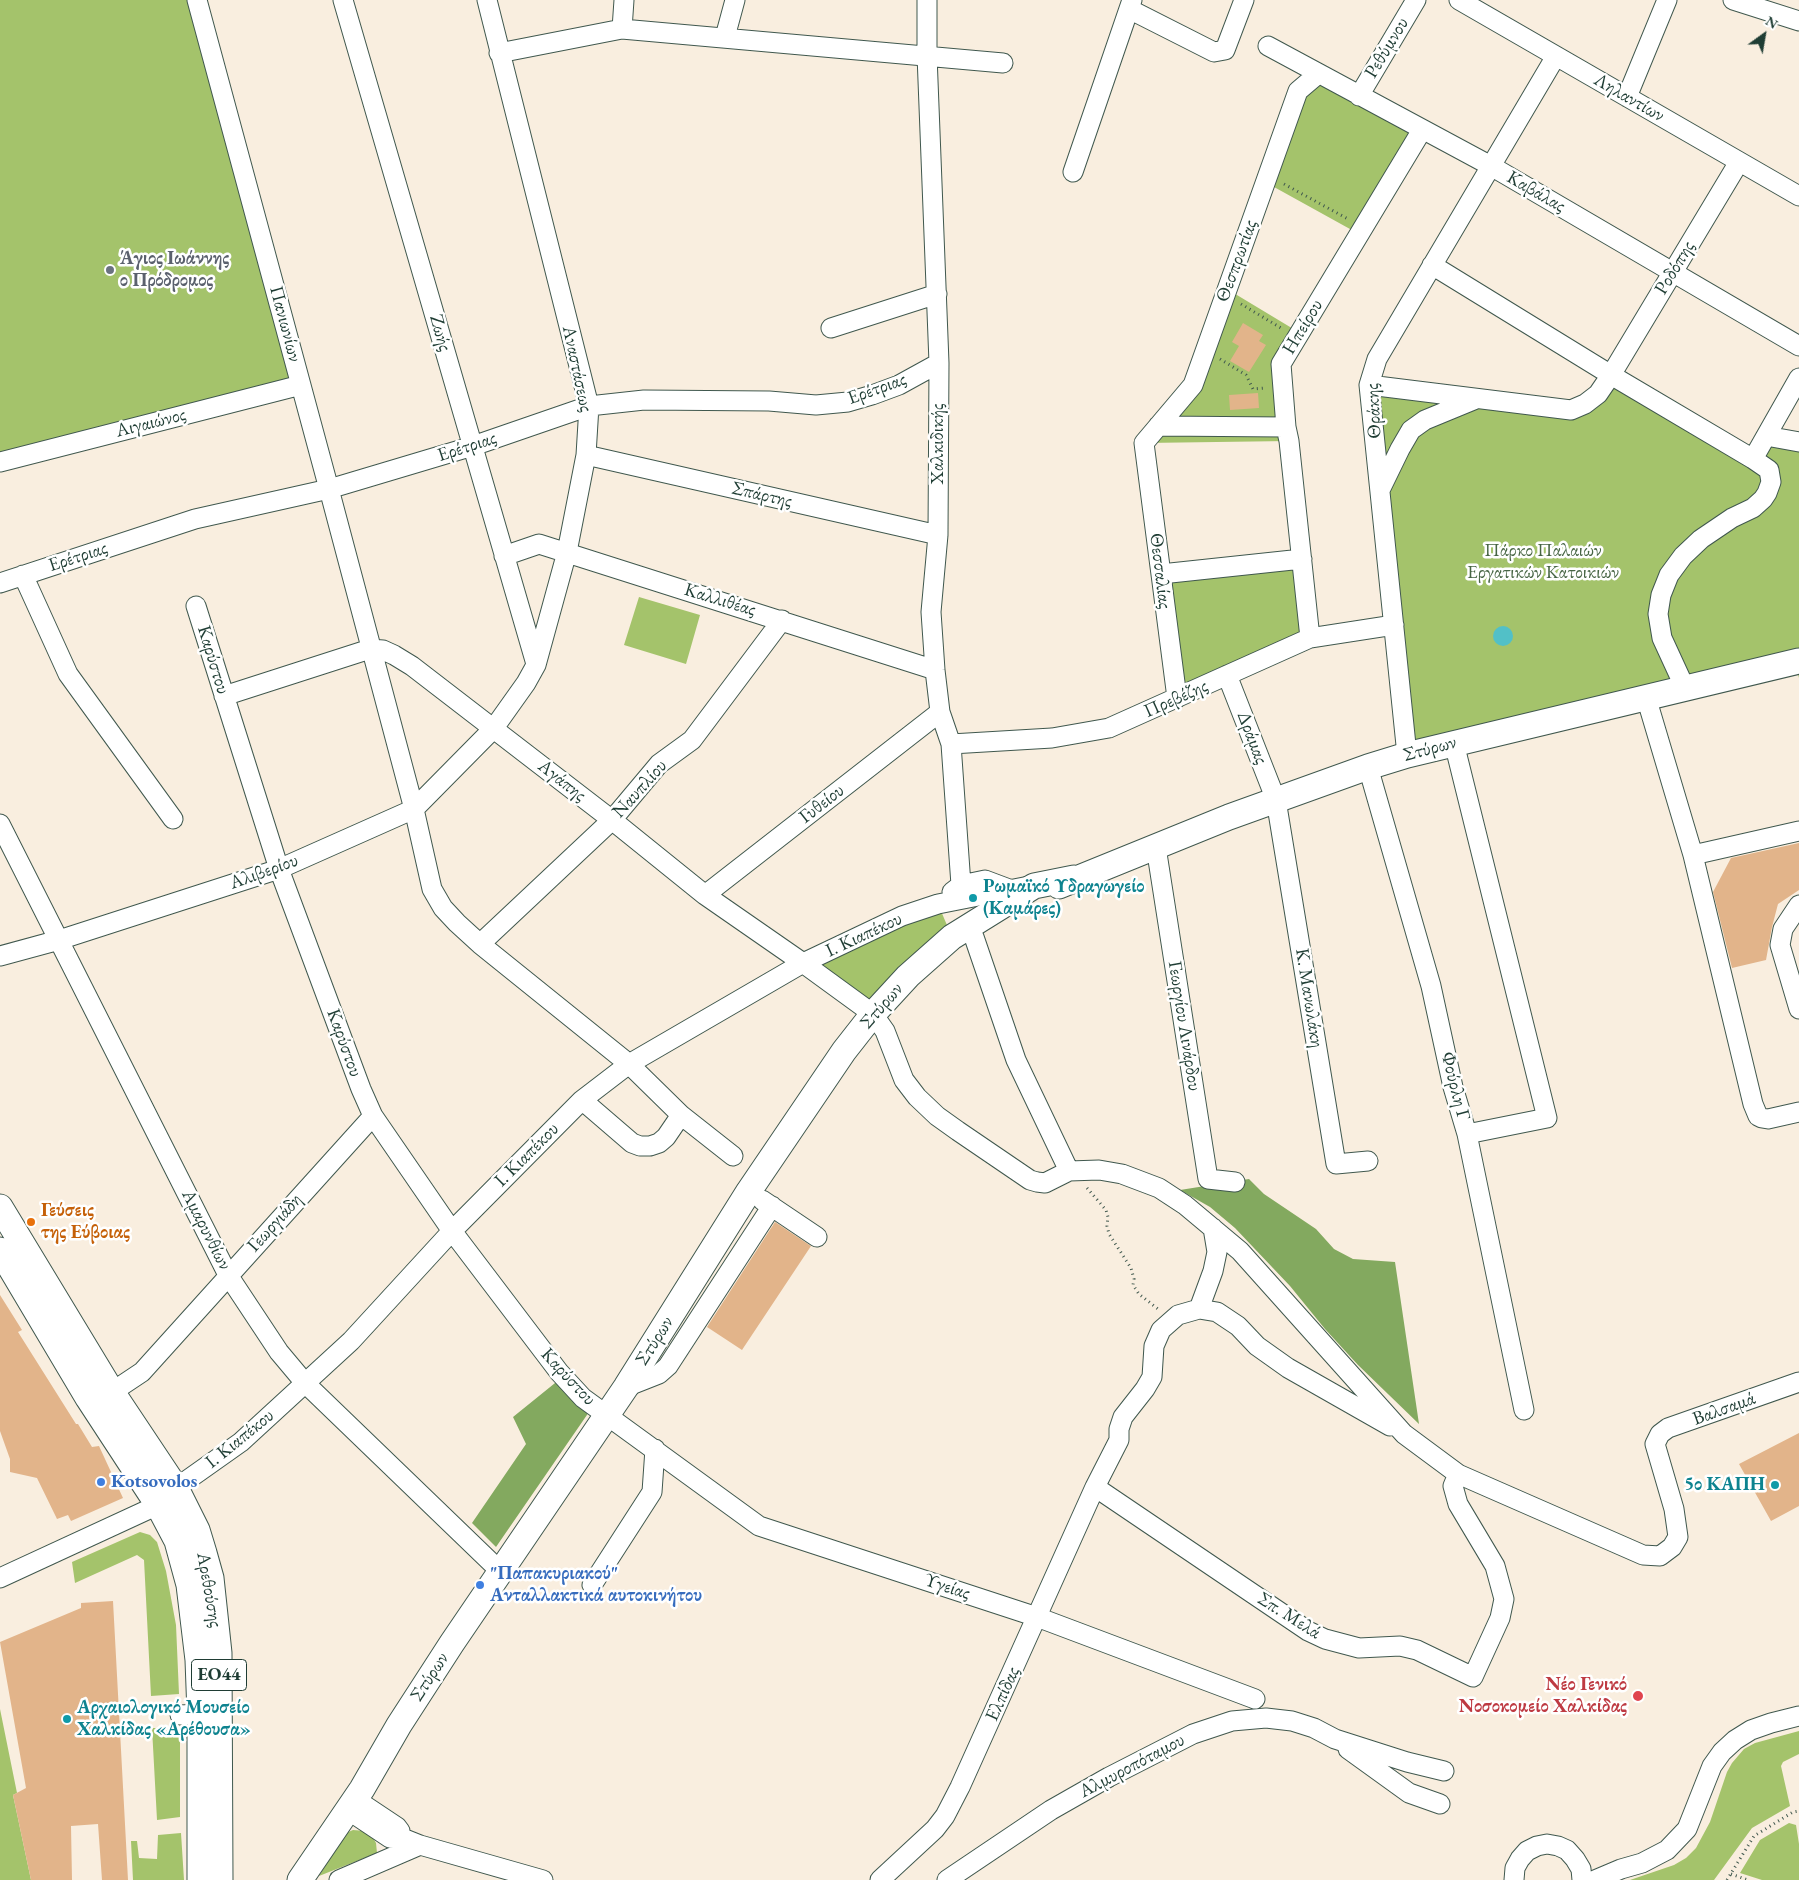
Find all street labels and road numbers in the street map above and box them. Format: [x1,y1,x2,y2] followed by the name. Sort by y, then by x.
[1360,13,1414,83] street label: Ρεθύμνου
[1590,69,1668,127] street label: Ληλαντίων
[1503,166,1569,218] street label: Καβάλας
[1212,217,1262,305] street label: Θεσπρωτίας
[1650,237,1700,299] street label: Ροδόπης
[264,283,306,365] street label: Πανιωνίων
[1278,295,1328,359] street label: Ηπείρου
[424,312,456,354] street label: Ζωής
[557,324,597,414] street label: Αναστάσεως
[845,368,909,410] street label: Ερέτριας
[1361,383,1387,439] street label: Θράκης
[114,403,188,443] street label: Αιγαιώνος
[927,404,949,484] street label: Χαλκιδικής
[435,427,499,467] street label: Ερέτριας
[730,477,794,513] street label: Σπάρτης
[1144,532,1176,610] street label: Θεσσαλίας
[46,537,110,577] street label: Ερέτριας
[682,578,758,622] street label: Καλλιθέας
[192,623,234,697] street label: Καρύστου
[1140,675,1212,723] street label: Πρεβέζης
[1232,708,1272,768] street label: Δράμας
[1401,731,1459,767] street label: Στύρων
[533,755,591,807] street label: Αγάπης
[608,755,672,823] street label: Ναυπλίου
[795,779,849,829] street label: Γυθείου
[227,849,301,895] street label: Αλιβερίου
[822,907,906,963] street label: Ι. Κιαπέκου
[1290,947,1328,1049] street label: Κ. Μανωλάκη
[1162,959,1206,1093] street label: Γεωργίου Λινάρδου
[856,978,908,1034] street label: Στύρων
[321,1006,367,1080] street label: Καρύστου
[1436,1050,1474,1122] street label: Φούρλη Γ
[490,1118,564,1192] street label: Ι. Κιαπέκου
[176,1186,236,1274] street label: Αμαρυνθίων
[243,1189,307,1257] street label: Γεωργιάδη
[631,1312,679,1370] street label: Στύρων
[536,1343,600,1411] street label: Καρύστου
[1690,1387,1758,1431] street label: Βαλσαμά
[201,1404,279,1474] street label: Ι. Κιαπέκου
[191,1551,227,1629] street label: Αρεθούσης
[921,1569,973,1605] street label: Υγείας
[1253,1588,1325,1644] street label: Σπ. Μελά
[406,1648,454,1706] street label: Στύρων
[192,1660,246,1690] road number: ΕΟ44
[981,1663,1025,1725] street label: Ελπίδας
[1075,1729,1189,1803] street label: Αλμυροπόταμου

